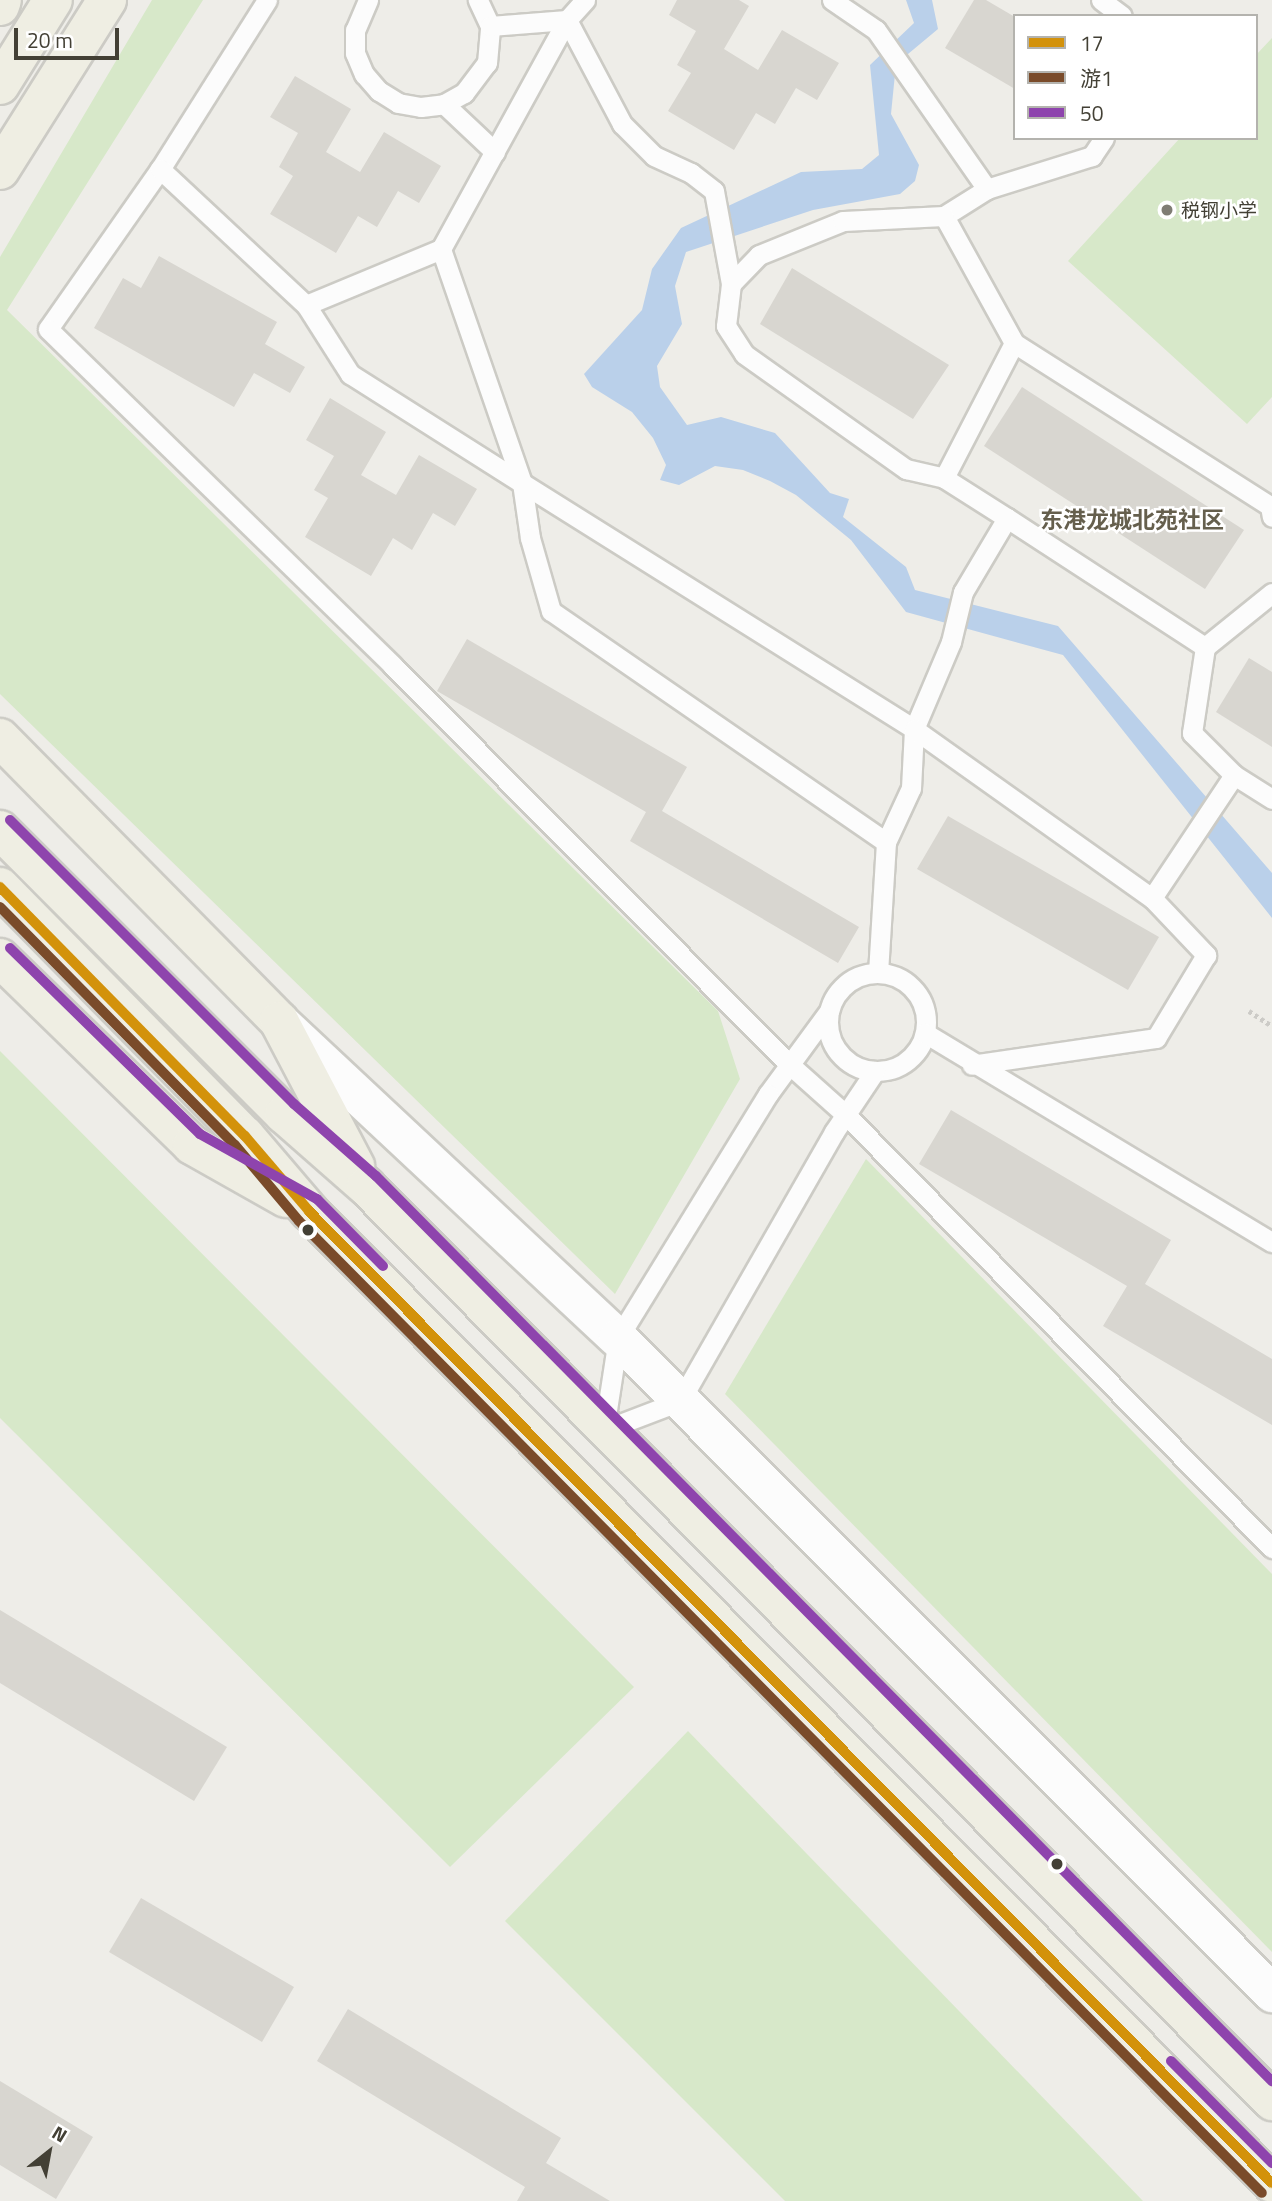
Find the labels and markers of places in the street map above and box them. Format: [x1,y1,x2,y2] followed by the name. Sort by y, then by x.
[1181,199,1257,221] place label: 税钢小学
[1159,202,1175,218] marker: 税钢小学
[301,1223,315,1237] unlabelled marker
[1050,1857,1064,1871] unlabelled marker

